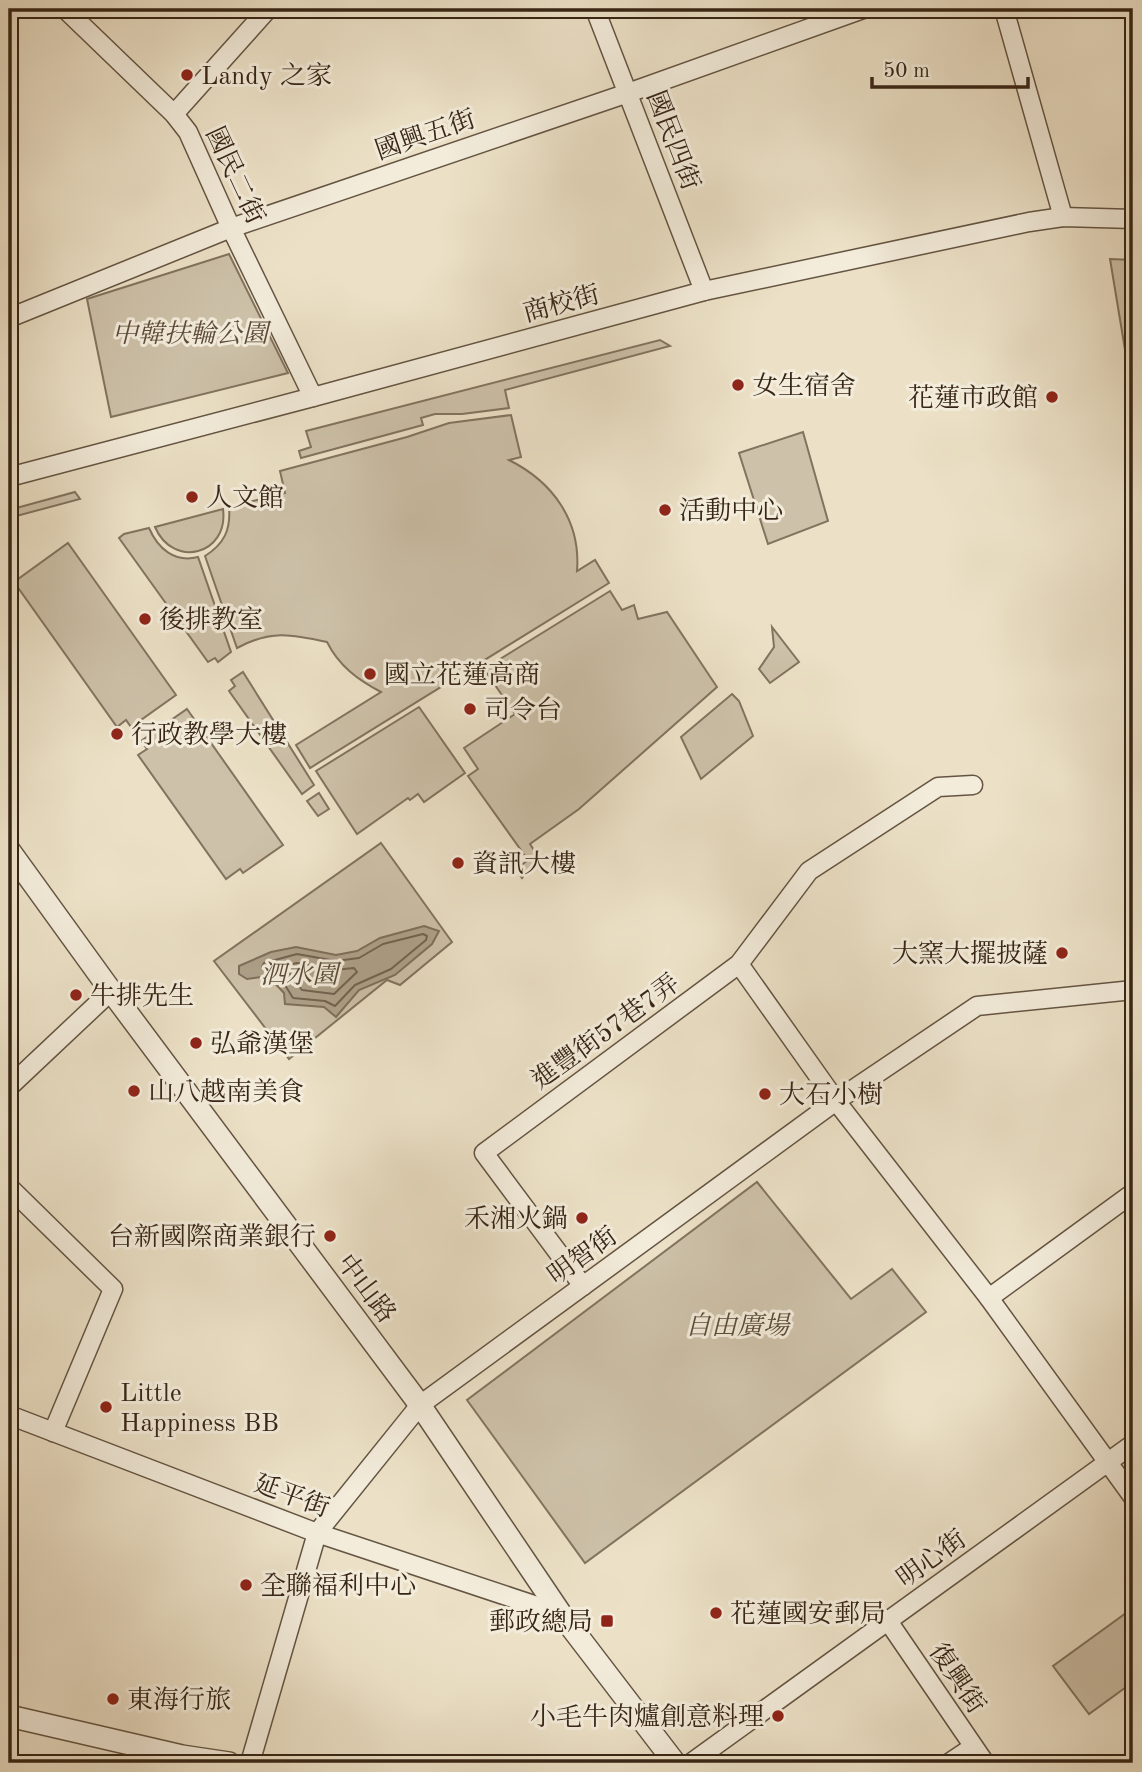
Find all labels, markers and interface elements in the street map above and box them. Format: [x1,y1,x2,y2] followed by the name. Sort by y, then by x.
[872,46,1028,90] scale bar
[883,61,930,82] text: 50 m
[201,62,332,90] place label: Landy 之家
[179,67,195,83] marker: Landy 之家
[641,87,705,194] street label: 國民四街
[372,105,479,165] street label: 國興五街
[200,122,270,228] street label: 國民二街
[520,279,603,328] street label: 商校街
[112,320,272,348] park label: 中韓扶輪公園
[752,372,856,400] place label: 女生宿舍
[730,377,746,393] marker: 女生宿舍
[908,383,1038,412] place label: 花蓮市政館
[1044,389,1060,405] marker: 花蓮市政館
[206,483,284,512] place label: 人文館
[184,489,200,505] marker: 人文館
[679,497,783,525] place label: 活動中心
[657,502,673,518] marker: 活動中心
[159,606,263,634] place label: 後排教室
[137,611,153,627] marker: 後排教室
[384,660,540,689] place label: 國立花蓮高商
[362,666,378,682] marker: 國立花蓮高商
[484,696,562,724] place label: 司令台
[462,701,478,717] marker: 司令台
[131,721,287,749] place label: 行政教學大樓
[109,726,125,742] marker: 行政教學大樓
[472,850,576,878] place label: 資訊大樓
[450,855,466,871] marker: 資訊大樓
[892,939,1048,968] place label: 大窯大擺披薩
[1054,945,1070,961] marker: 大窯大擺披薩
[260,961,342,989] park label: 泗水園
[526,969,685,1095] street label: 進豐街57巷7弄
[90,982,194,1010] place label: 牛排先生
[68,987,84,1003] marker: 牛排先生
[210,1030,314,1058] place label: 弘爺漢堡
[188,1035,204,1051] marker: 弘爺漢堡
[148,1077,304,1106] place label: 山八越南美食
[779,1081,883,1109] place label: 大石小樹
[126,1083,142,1099] marker: 山八越南美食
[757,1086,773,1102] marker: 大石小樹
[464,1205,568,1233] place label: 禾湘火鍋
[574,1210,590,1226] marker: 禾湘火鍋
[108,1222,316,1251] place label: 台新國際商業銀行
[543,1222,622,1290] street label: 明智街
[322,1228,338,1244] marker: 台新國際商業銀行
[332,1249,401,1328] street label: 中山路
[685,1312,791,1340] park label: 自由廣場
[120,1381,279,1437] place label: Little Happiness BB
[98,1399,114,1415] marker: Little Happiness BB
[250,1469,333,1522] street label: 延平街
[892,1525,971,1593] street label: 明心街
[260,1571,416,1600] place label: 全聯福利中心
[238,1577,254,1593] marker: 全聯福利中心
[730,1600,886,1628] place label: 花蓮國安郵局
[708,1605,724,1621] marker: 花蓮國安郵局
[489,1608,593,1636] place label: 郵政總局
[599,1613,615,1629] marker: 郵政總局
[924,1638,991,1719] street label: 復興街
[127,1686,231,1714] place label: 東海行旅
[105,1691,121,1707] marker: 東海行旅
[530,1702,764,1731] place label: 小毛牛肉爐創意料理
[770,1708,786,1724] marker: 小毛牛肉爐創意料理

